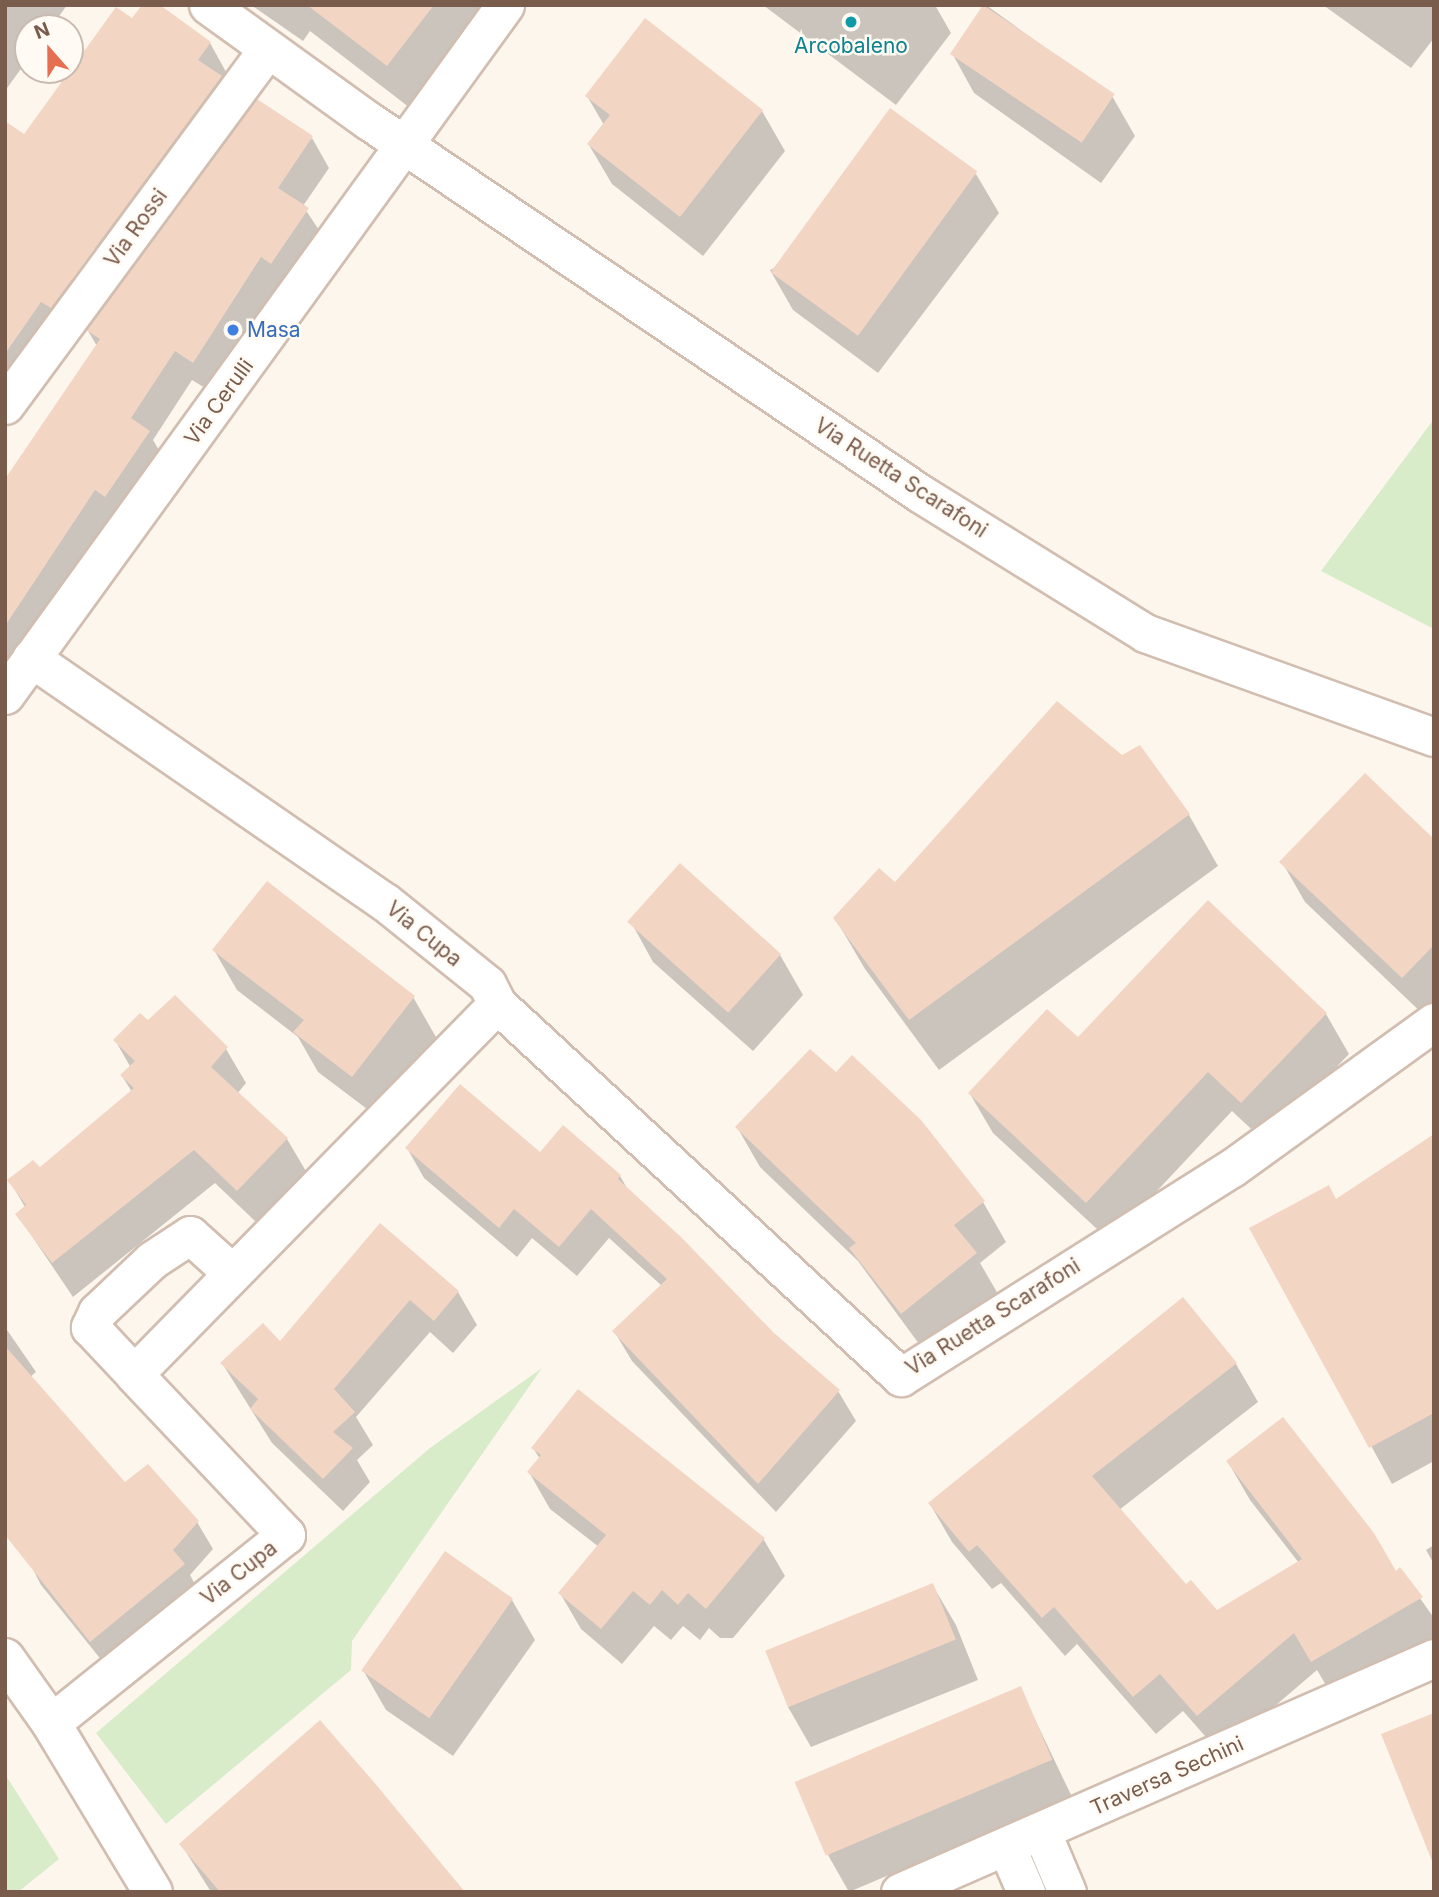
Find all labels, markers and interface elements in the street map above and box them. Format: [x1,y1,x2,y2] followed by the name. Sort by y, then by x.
[14,14,84,84] north arrow
[843,14,859,30] marker: Arcobaleno
[31,17,53,44] text: N
[794,33,908,59] place label: Arcobaleno
[99,184,173,272] street label: Via Rossi
[247,317,301,343] place label: Masa
[225,322,241,338] marker: Masa
[179,354,259,450] street label: Via Cerulli
[810,413,992,543] street label: Via Ruetta Scarafoni
[381,896,467,972] street label: Via Cupa
[901,1253,1085,1381] street label: Via Ruetta Scarafoni
[196,1535,282,1611] street label: Via Cupa
[1087,1731,1247,1821] street label: Traversa Sechini

